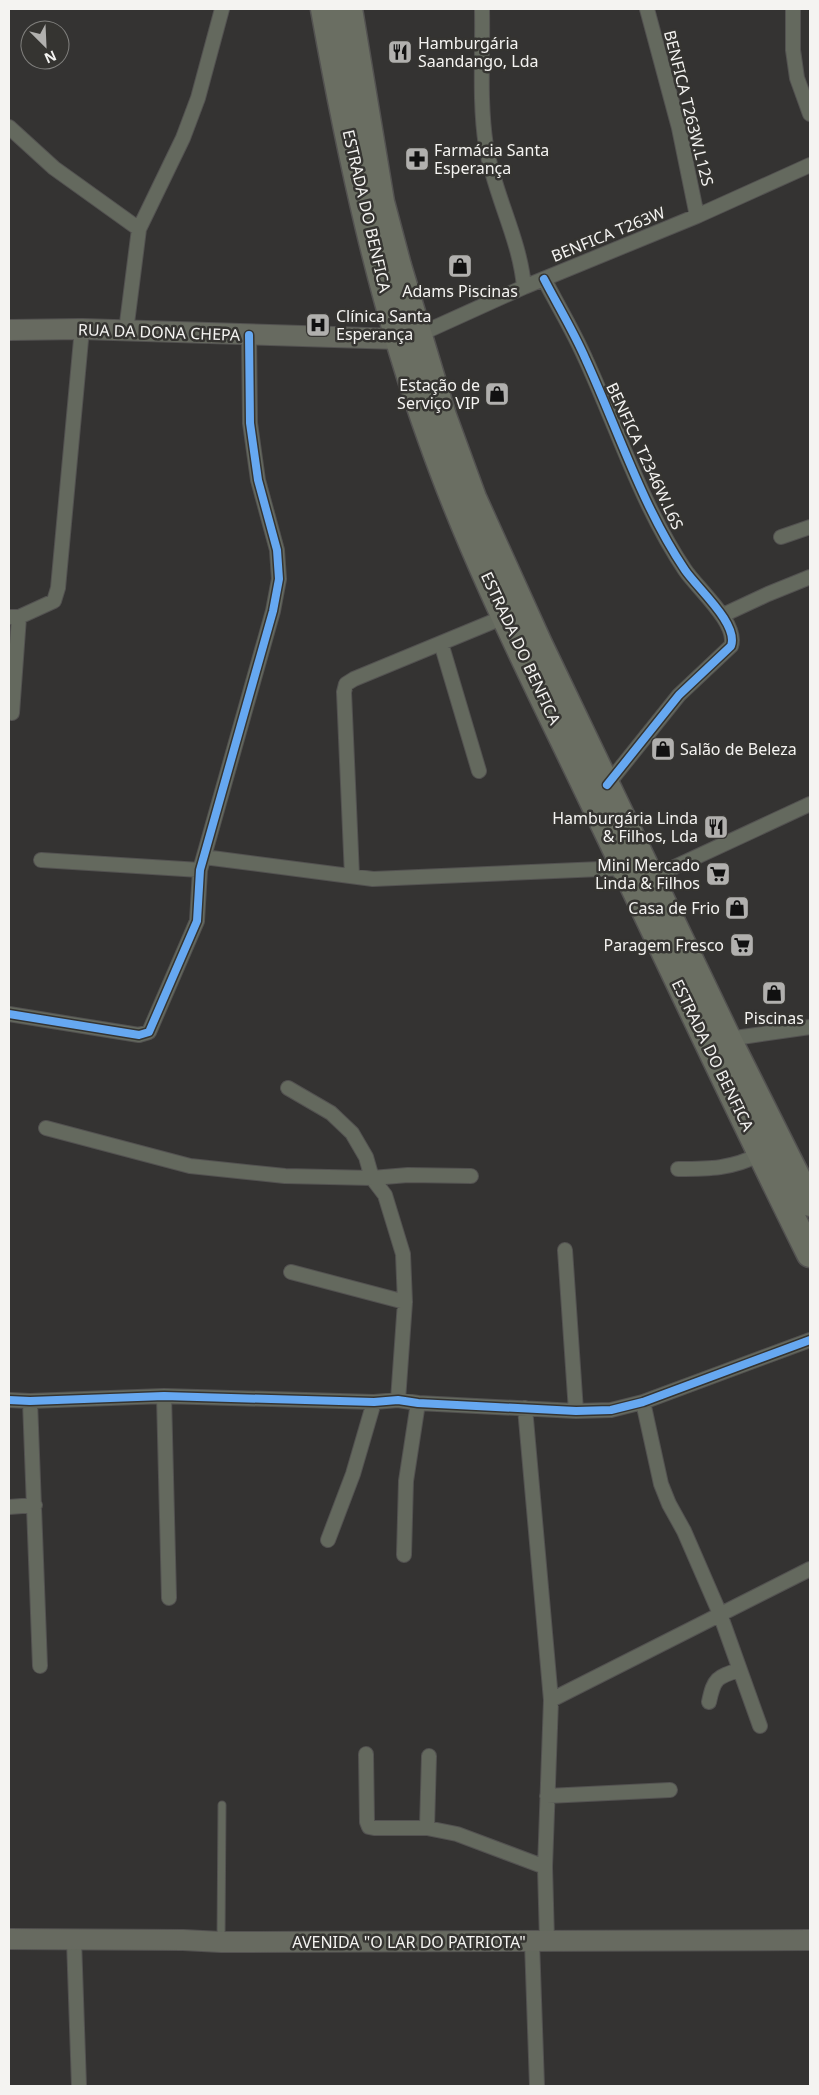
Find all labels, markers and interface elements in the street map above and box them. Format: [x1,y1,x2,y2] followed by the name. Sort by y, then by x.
[20,20,70,70] north arrow
[659,28,719,188] street label: BENFICA T263W.L12S
[418,32,539,72] place label: Hamburgária Saandango, Lda
[387,39,413,65] restaurant icon: Hamburgária Saandango, Lda
[41,46,60,68] text: N
[338,127,397,295] street label: ESTRADA DO BENFICA
[434,139,549,179] place label: Farmácia Santa Esperança
[404,146,430,172] pharmacy icon: Farmácia Santa Esperança
[548,201,668,267] street label: BENFICA T263W
[447,253,473,279] shop icon: Adams Piscinas
[402,280,518,302] place label: Adams Piscinas
[336,305,432,345] place label: Clínica Santa Esperança
[305,312,331,338] hospital icon: Clínica Santa Esperança
[78,318,241,346] street label: RUA DA DONA CHEPA
[397,374,480,414] place label: Estação de Serviço VIP
[601,379,689,533] street label: BENFICA T2346W.L6S
[484,381,510,407] shop icon: Estação de Serviço VIP
[476,568,566,729] street label: ESTRADA DO BENFICA
[650,736,676,762] shop icon: Salão de Beleza
[680,738,797,760] place label: Salão de Beleza
[552,807,698,847] place label: Hamburgária Linda & Filhos, Lda
[703,814,729,840] restaurant icon: Hamburgária Linda & Filhos, Lda
[595,854,700,894] place label: Mini Mercado Linda & Filhos
[705,861,731,887] supermarket icon: Mini Mercado Linda & Filhos
[724,895,750,921] shop icon: Casa de Frio
[628,897,720,919] place label: Casa de Frio
[729,932,755,958] supermarket icon: Paragem Fresco
[603,934,724,956] place label: Paragem Fresco
[667,975,760,1135] street label: ESTRADA DO BENFICA
[761,980,787,1006] shop icon: Piscinas
[744,1007,804,1029] place label: Piscinas
[292,1931,526,1953] street label: AVENIDA "O LAR DO PATRIOTA"

